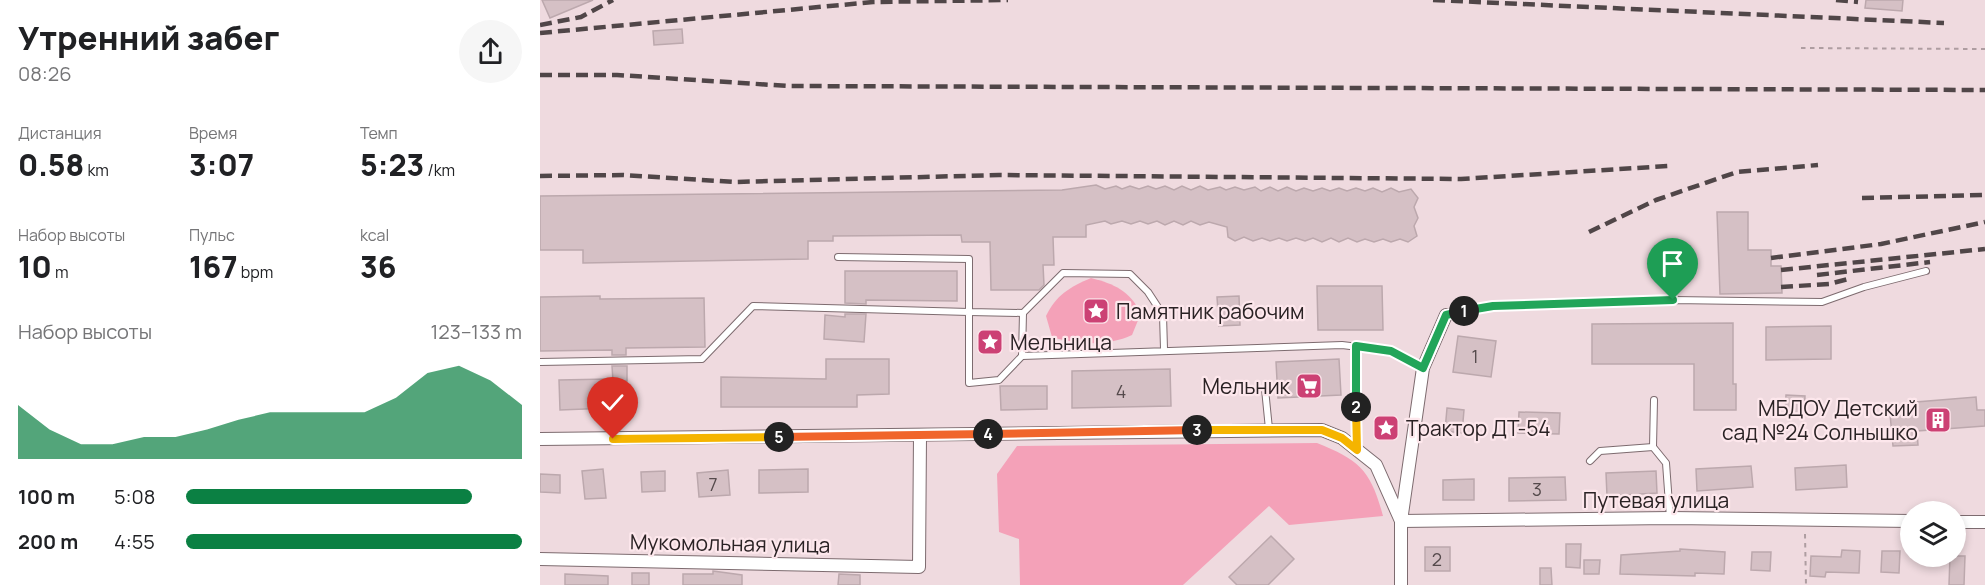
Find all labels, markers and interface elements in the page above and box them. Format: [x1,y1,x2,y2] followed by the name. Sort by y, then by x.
[18,15,280,60] text: Утренний забег
[459,20,522,83] button: share
[18,60,72,87] text: 08:26
[18,122,102,144] text: Дистанция
[189,122,237,144] text: Время
[360,122,398,144] text: Темп
[18,144,84,185] text: 0.58
[189,144,254,185] text: 3:07
[360,144,424,185] text: 5:23
[84,159,109,181] text: km
[424,159,455,181] text: /km
[18,224,125,246] text: Набор высоты
[189,224,235,246] text: Пульс
[360,224,389,246] text: kcal
[1647,238,1698,300] pin
[18,246,52,287] text: 10
[189,246,238,287] text: 167
[360,246,396,287] text: 36
[1656,247,1689,280] icon: arrive
[52,261,69,283] text: m
[238,261,273,283] text: bpm
[1081,296,1111,326] place icon: Памятник рабочим
[1449,296,1479,326] pin: 1
[1116,297,1305,325] place label: Памятник рабочим
[1460,300,1468,322] text: 1
[18,318,152,345] text: Набор высоты
[430,318,522,345] text: 123–133 m
[975,327,1005,357] place icon: Мельница
[1010,328,1112,356] place label: Мельница
[1471,344,1479,368] house number: 1
[1294,371,1324,401] supermarket icon: Мельник
[1202,372,1291,400] place label: Мельник
[587,377,638,439] pin
[1116,379,1126,403] house number: 4
[596,386,629,419] icon: check
[1341,392,1371,422] pin: 2
[1722,394,1918,446] place label: МБДОУ Детский сад №24 Солнышко
[1351,396,1361,418] text: 2
[1923,405,1953,435] building icon: МБДОУ Детский сад №24 Солнышко
[1371,413,1401,443] place icon: Трактор ДТ-54
[1406,414,1551,442] place label: Трактор ДТ-54
[1182,415,1212,445] pin: 3
[973,419,1003,449] pin: 4
[1192,419,1202,441] text: 3
[764,422,794,452] pin: 5
[983,423,993,445] text: 4
[774,426,784,448] text: 5
[708,472,718,496] house number: 7
[1532,477,1542,501] house number: 3
[18,483,75,510] text: 100 m
[114,483,155,510] text: 5:08
[1583,486,1729,514] street label: Путевая улица
[1900,501,1966,567] map controls
[1900,501,1966,567] button: layers
[630,527,830,559] street label: Мукомольная улица
[18,528,78,555] text: 200 m
[114,528,155,555] text: 4:55
[1432,547,1442,571] house number: 2

